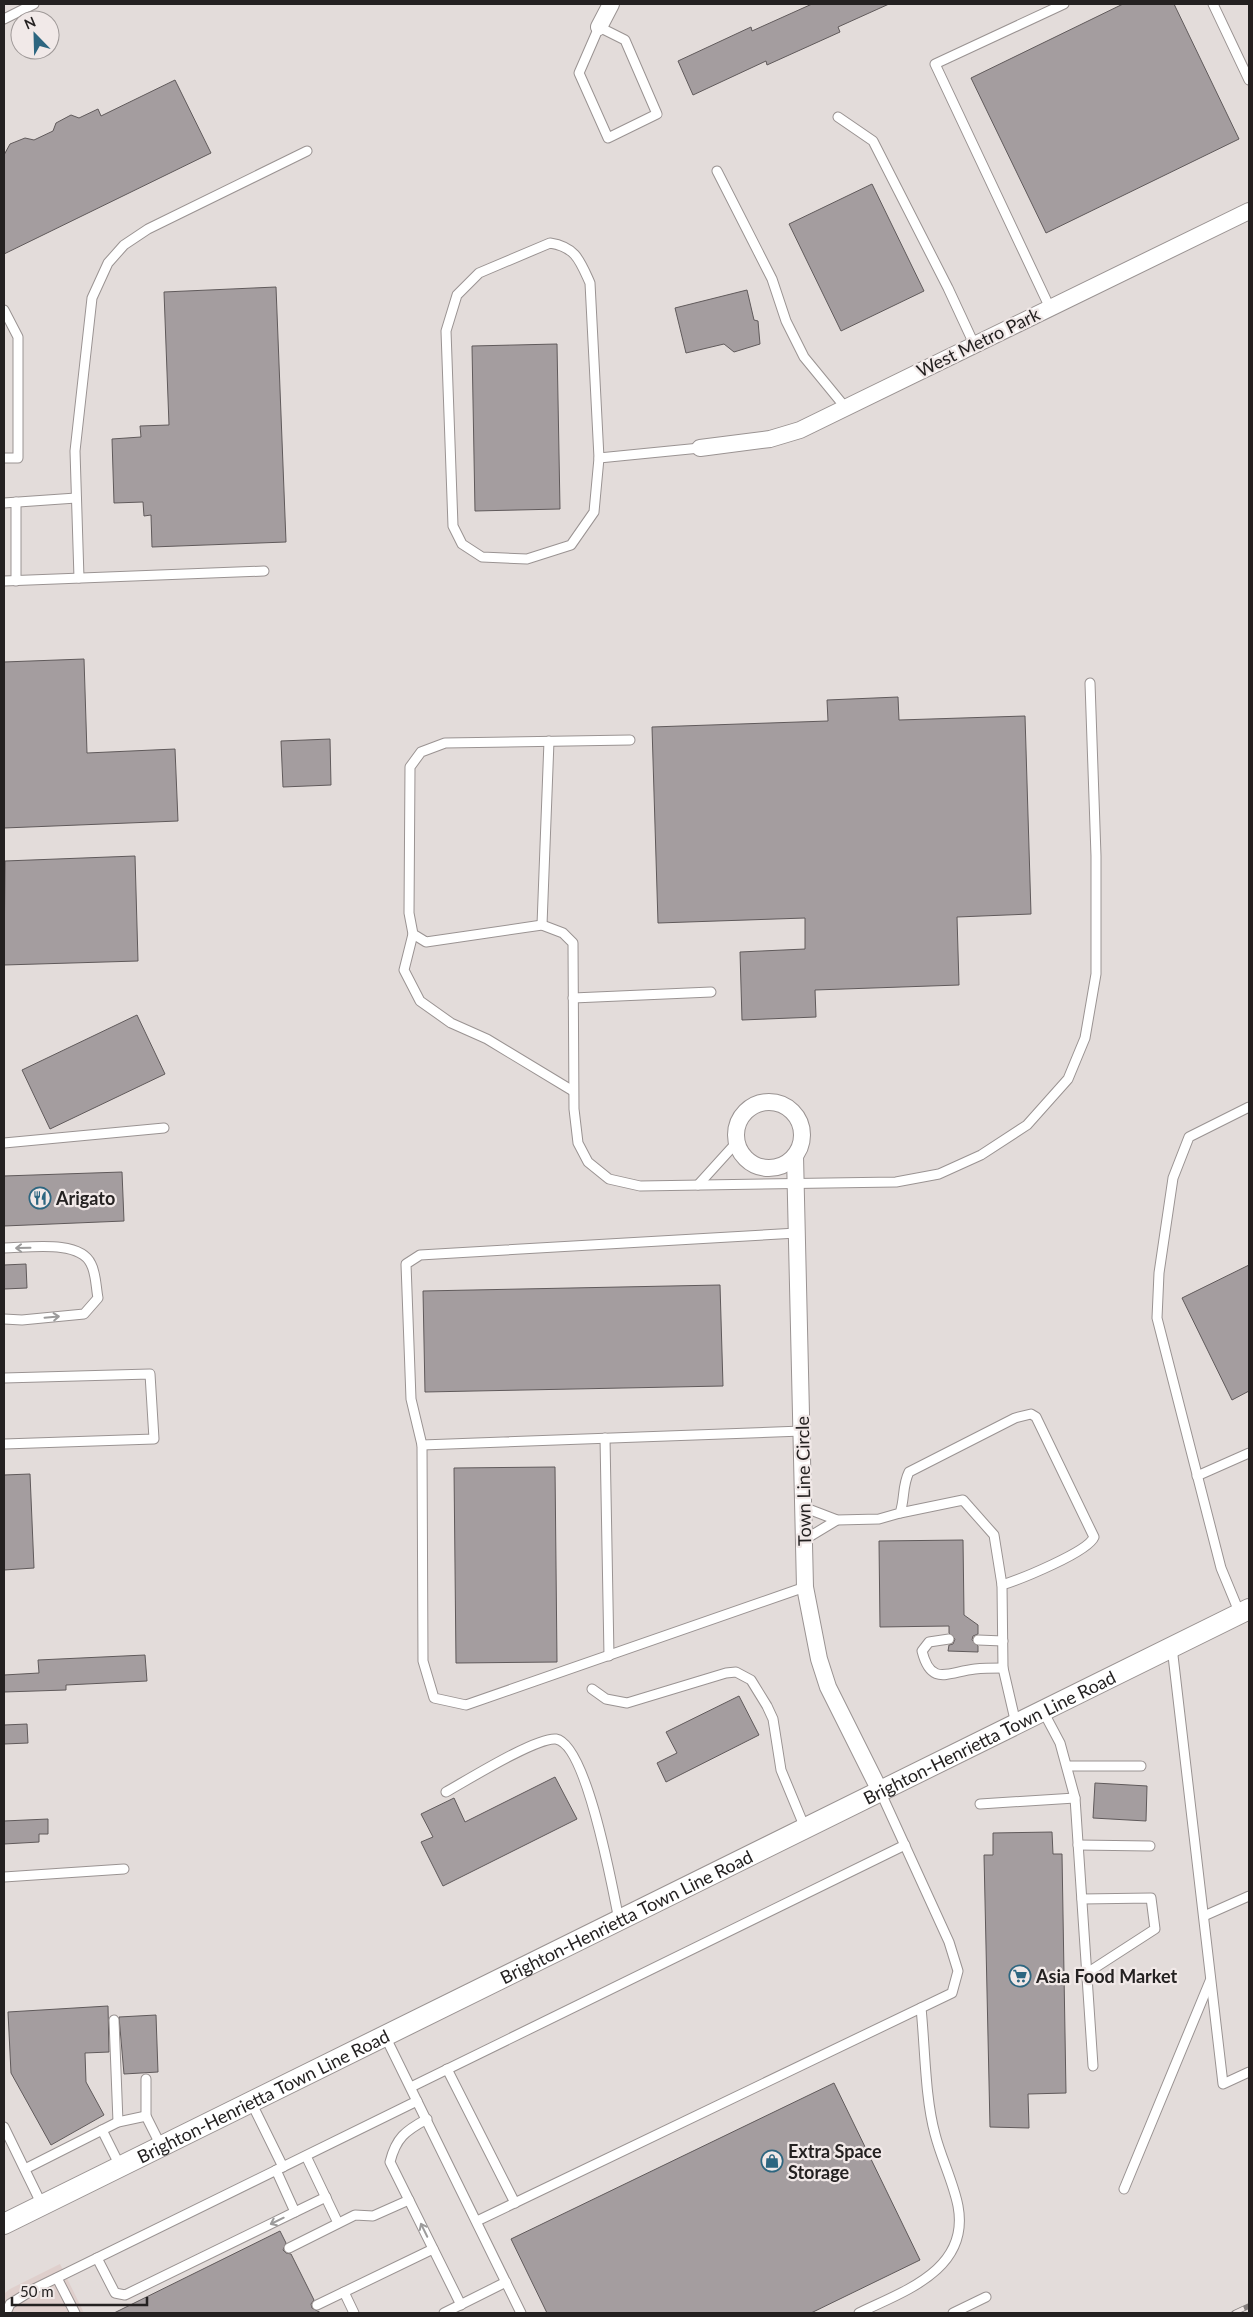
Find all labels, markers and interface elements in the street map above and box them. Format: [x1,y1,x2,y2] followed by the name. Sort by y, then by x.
[10,10,60,60] north arrow
[21,13,38,33] text: N
[913,302,1044,381] street label: West Metro Park
[28,1186,52,1210] restaurant icon: Arigato
[55,1187,115,1209] place label: Arigato
[15,1243,31,1252] one-way arrow
[44,1312,60,1322] one-way arrow
[791,1416,815,1546] street label: Town Line Circle
[860,1666,1119,1809] street label: Brighton-Henrietta Town Line Road
[496,1845,756,1988] street label: Brighton-Henrietta Town Line Road
[1008,1964,1032,1988] supermarket icon: Asia Food Market
[1035,1965,1177,1987] place label: Asia Food Market
[133,2024,393,2168] street label: Brighton-Henrietta Town Line Road
[788,2140,882,2183] place label: Extra Space Storage
[760,2149,784,2173] shop icon: Extra Space Storage
[270,2217,285,2226] one-way arrow
[419,2223,428,2238] one-way arrow
[12,2274,148,2306] scale bar
[20,2282,54,2300] text: 50 m

